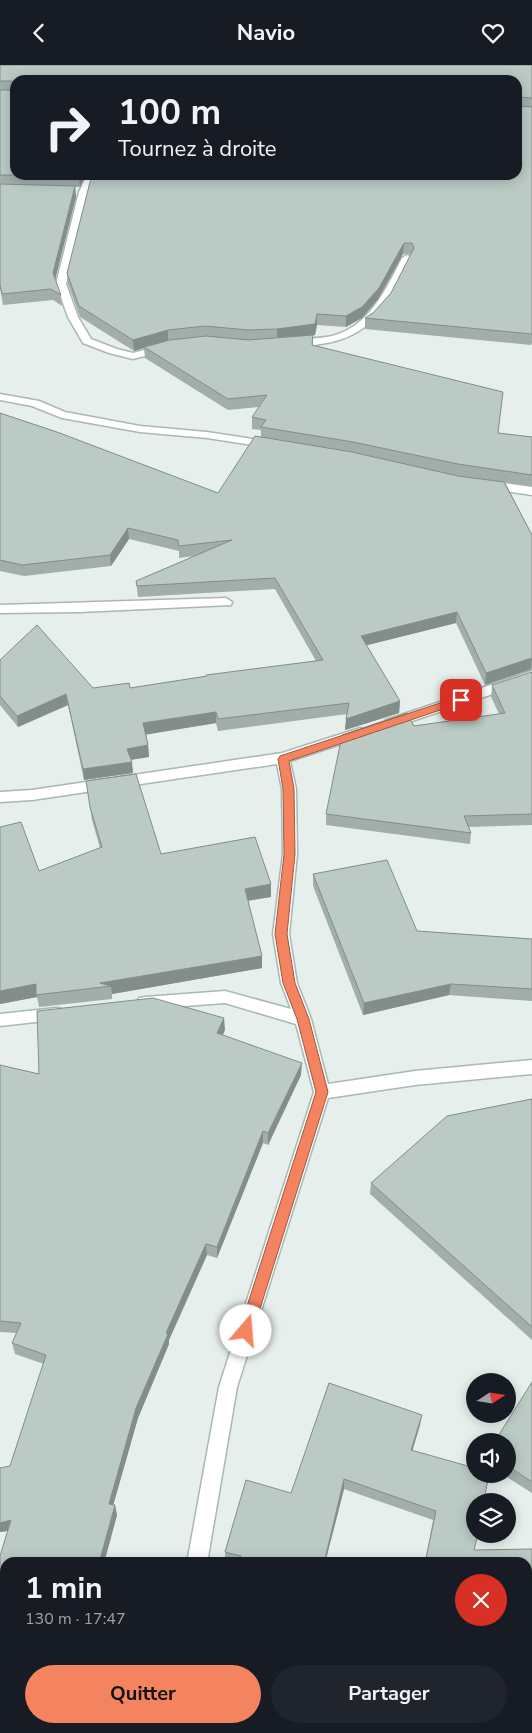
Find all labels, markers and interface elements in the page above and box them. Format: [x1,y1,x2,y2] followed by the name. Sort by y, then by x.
[237,18,295,48] text: Navio
[25,19,53,47] icon: back
[479,19,507,47] icon: heart
[118,89,221,136] text: 100 m
[35,95,100,160] icon: right
[118,134,277,164] text: Tournez à droite
[440,679,482,721] pin
[447,686,475,714] icon: arrive
[219,1304,271,1356] position arrow
[466,1373,516,1423] north arrow
[466,1373,516,1543] map controls
[466,1433,516,1483] button: sound
[466,1493,516,1543] button: layers
[25,1568,103,1609] text: 1 min
[455,1574,507,1626] button: close
[25,1608,126,1630] text: 130 m · 17:47
[25,1665,261,1723] button: Quitter
[271,1665,507,1723] button: Partager

